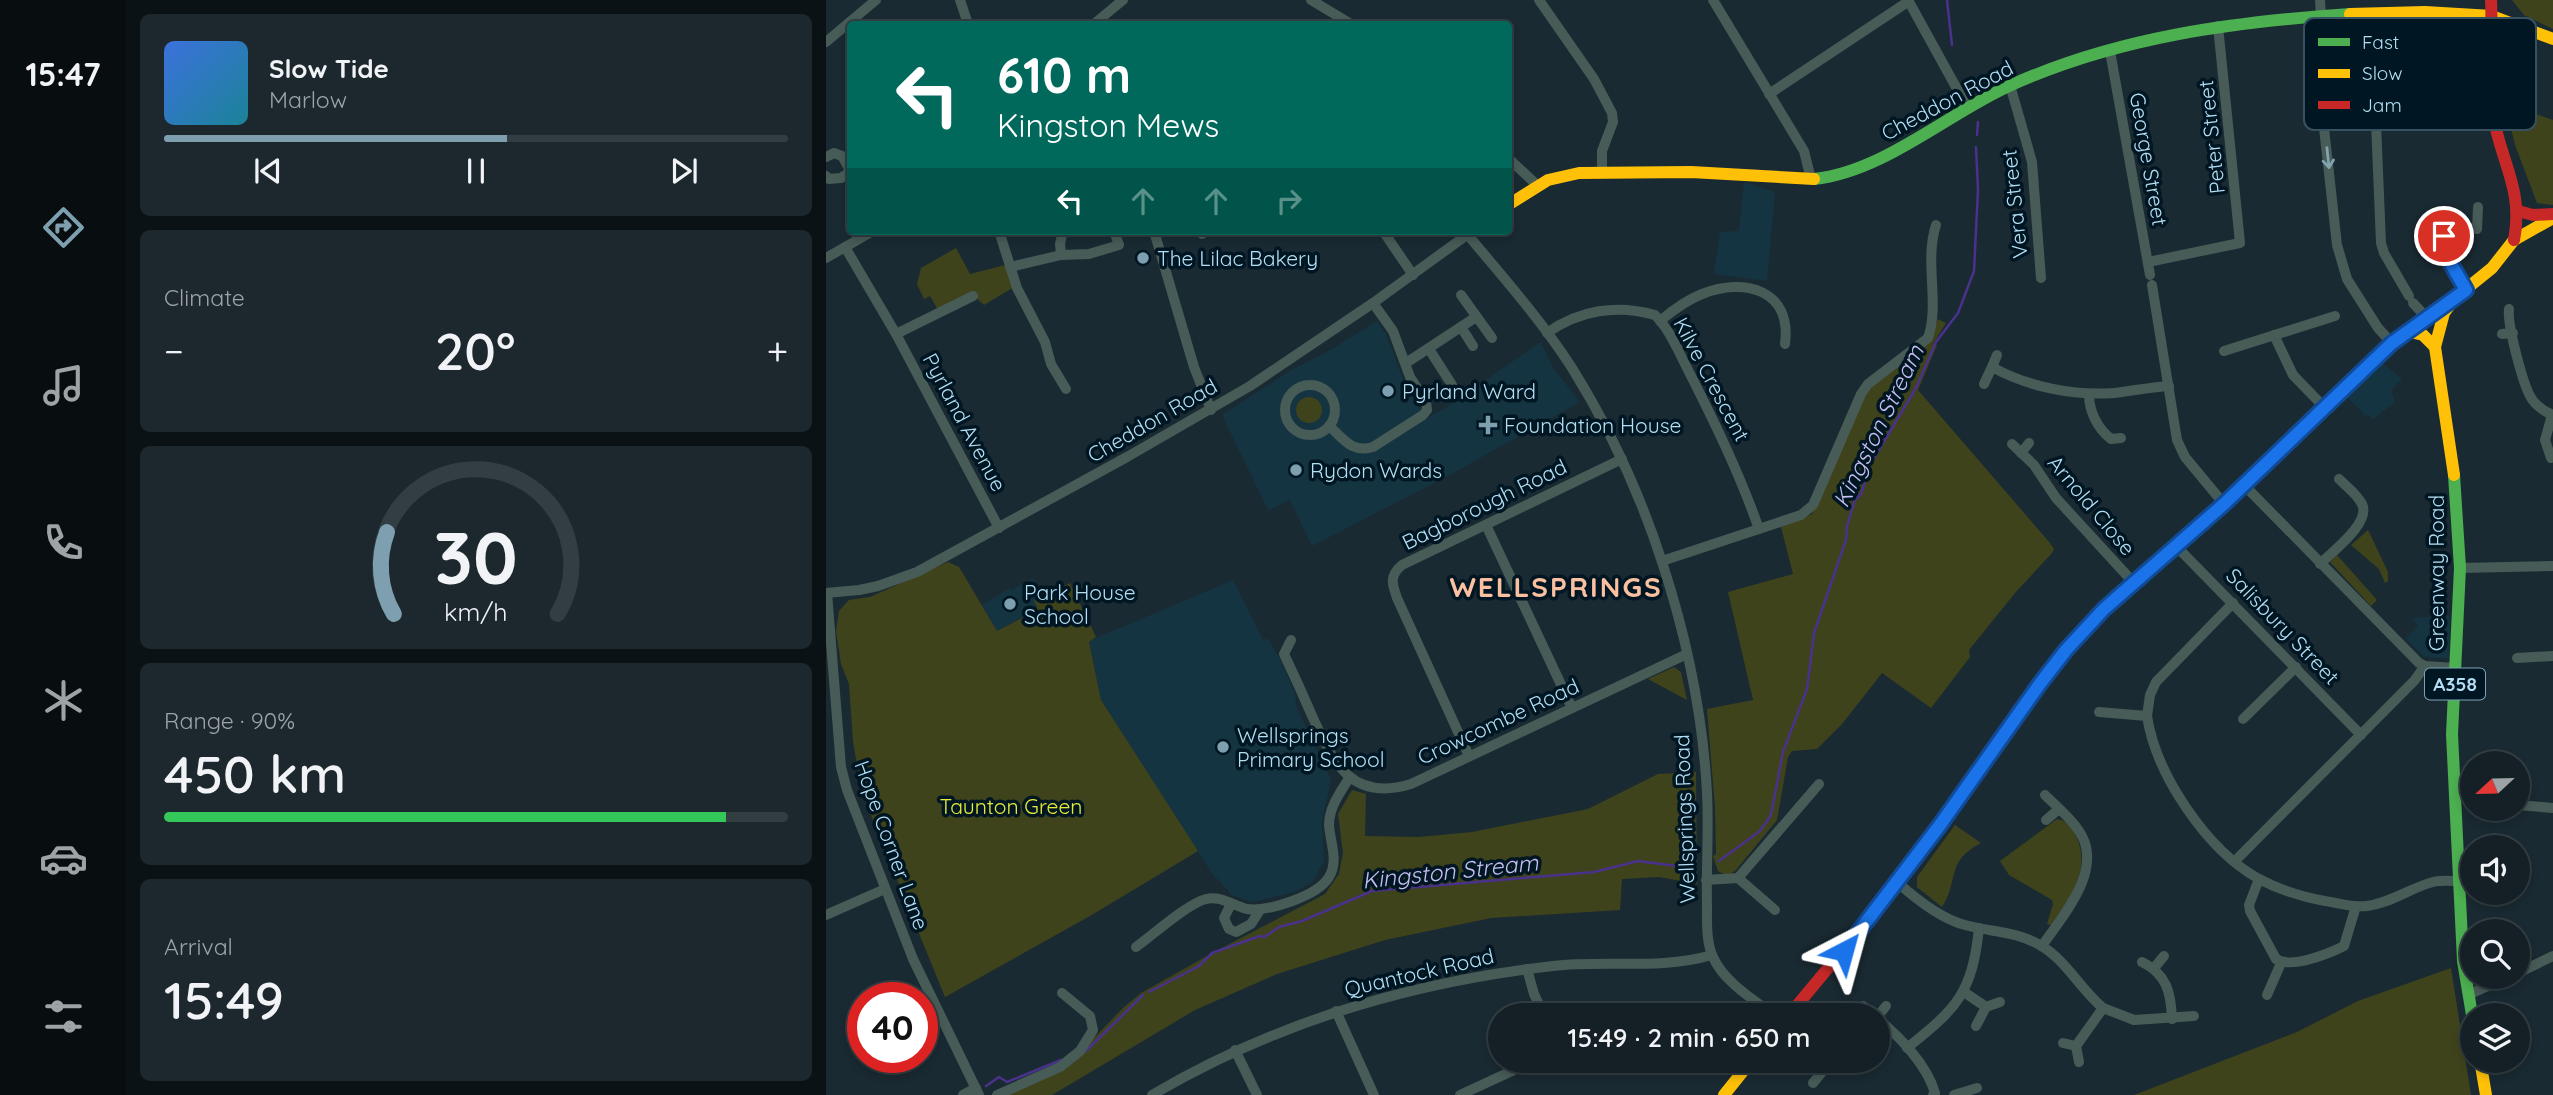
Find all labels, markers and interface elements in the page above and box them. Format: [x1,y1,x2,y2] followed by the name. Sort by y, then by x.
[2304,18,2536,130] legend
[2362,30,2399,54] text: Fast
[997,44,1131,105] text: 610 m
[882,49,973,140] icon: left
[269,52,389,85] text: Slow Tide
[25,54,101,94] text: 15:47
[1877,54,2017,146] street label: Cheddon Road
[2362,61,2403,85] text: Slow
[2192,79,2230,195] street label: Peter Street
[269,85,347,114] text: Marlow
[2125,90,2173,228] street label: George Street
[2362,93,2402,117] text: Jam
[997,105,1219,145] text: Kingston Mews
[2321,147,2334,169] one-way arrow
[1995,148,2033,260] street label: Vera Street
[249,152,287,190] icon: previous
[457,152,495,190] icon: pause
[665,152,703,190] icon: next
[1051,182,1089,220] icon: left
[1124,182,1162,220] icon: ahead
[1197,182,1235,220] icon: ahead
[1270,182,1308,220] icon: right
[39,203,88,252] icon: directions
[2414,206,2474,266] pin
[2425,217,2463,255] icon: arrive
[1157,245,1318,271] place label: The Lilac Bakery
[1135,250,1151,266] marker: The Lilac Bakery
[164,283,245,312] text: Climate
[1668,313,1756,445] street label: Kilve Crescent
[435,318,515,383] text: 20°
[164,327,184,375] text: −
[767,327,788,375] text: +
[1826,339,1930,512] water label: Kingston Stream
[918,348,1012,496] street label: Pyrland Avenue
[39,361,88,410] icon: music
[1082,372,1222,468] street label: Cheddon Road
[1402,378,1536,404] place label: Pyrland Ward
[1380,383,1396,399] marker: Pyrland Ward
[1504,412,1681,438] place label: Foundation House
[1478,415,1498,435] marker: Foundation House
[2043,450,2141,560] street label: Arnold Close
[1397,453,1571,555] street label: Bagborough Road
[1310,457,1442,483] place label: Rydon Wards
[1288,462,1304,478] marker: Rydon Wards
[2423,495,2449,651] street label: Greenway Road
[434,511,518,602] text: 30
[39,518,88,567] icon: phone
[2221,562,2345,690] street label: Salisbury Street
[1449,569,1663,604] district label: WELLSPRINGS
[1024,579,1136,629] place label: Park House School
[444,595,508,626] text: km/h
[1002,596,1018,612] marker: Park House School
[2425,668,2485,699] road number: A358
[1413,672,1583,770] street label: Crowcombe Road
[39,676,88,725] icon: climate
[164,706,295,735] text: Range · 90%
[1237,722,1385,772] place label: Wellsprings Primary School
[1668,734,1700,904] street label: Wellsprings Road
[1215,739,1231,755] marker: Wellsprings Primary School
[164,741,346,806] text: 450 km
[2460,751,2530,821] north arrow
[2460,751,2530,1073] map controls
[849,757,935,933] street label: Hope Corner Lane
[940,793,1082,819] park label: Taunton Green
[39,834,88,883] icon: car
[2460,835,2530,905] button: sound
[1361,847,1540,895] water label: Kingston Stream
[1807,914,1881,988] position arrow
[2460,919,2530,989] button: search
[164,932,233,961] text: Arrival
[1342,942,1496,1002] street label: Quantock Road
[164,967,284,1032] text: 15:49
[847,982,938,1073] speed limit sign: 40
[39,992,88,1041] icon: filters
[2460,1003,2530,1073] button: layers
[1568,1021,1810,1054] text: 15:49 · 2 min · 650 m

